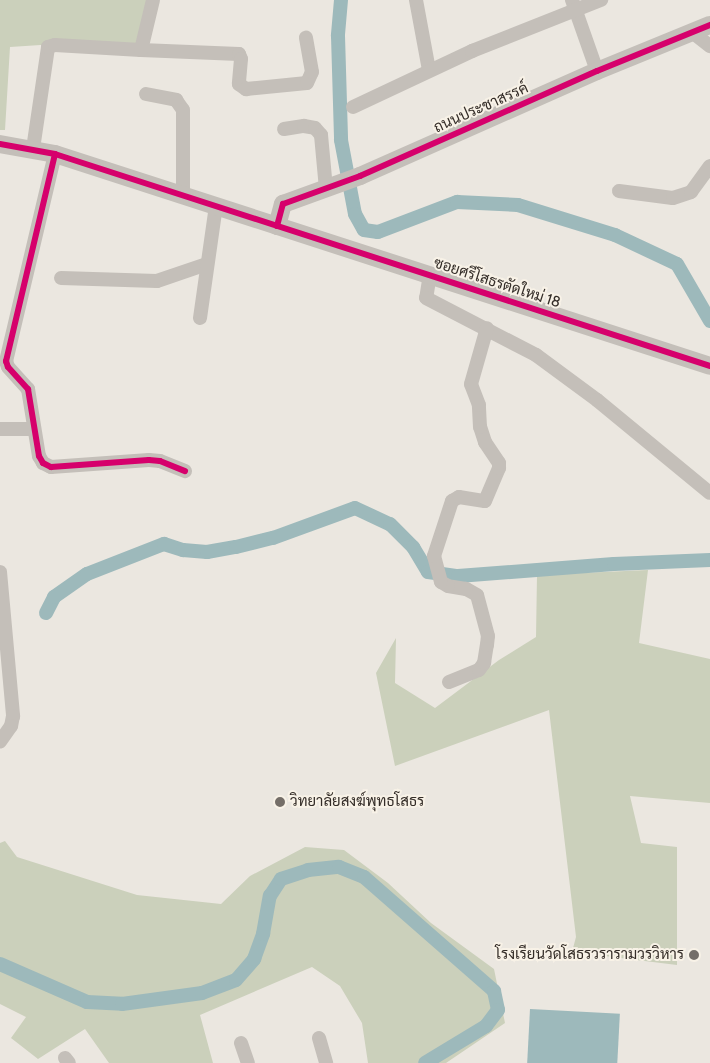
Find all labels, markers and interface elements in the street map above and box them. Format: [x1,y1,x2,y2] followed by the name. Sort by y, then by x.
[431,79,531,137] street label: ถนนประชาสรรค์
[431,254,563,312] street label: ซอยศรีโสธรตัดใหม่ 18
[290,793,424,811] place label: วิทยาลัยสงฆ์พุทธโสธร
[274,796,286,808] marker: วิทยาลัยสงฆ์พุทธโสธร
[495,946,684,964] place label: โรงเรียนวัดโสธรวรารามวรวิหาร
[688,949,700,961] marker: โรงเรียนวัดโสธรวรารามวรวิหาร

